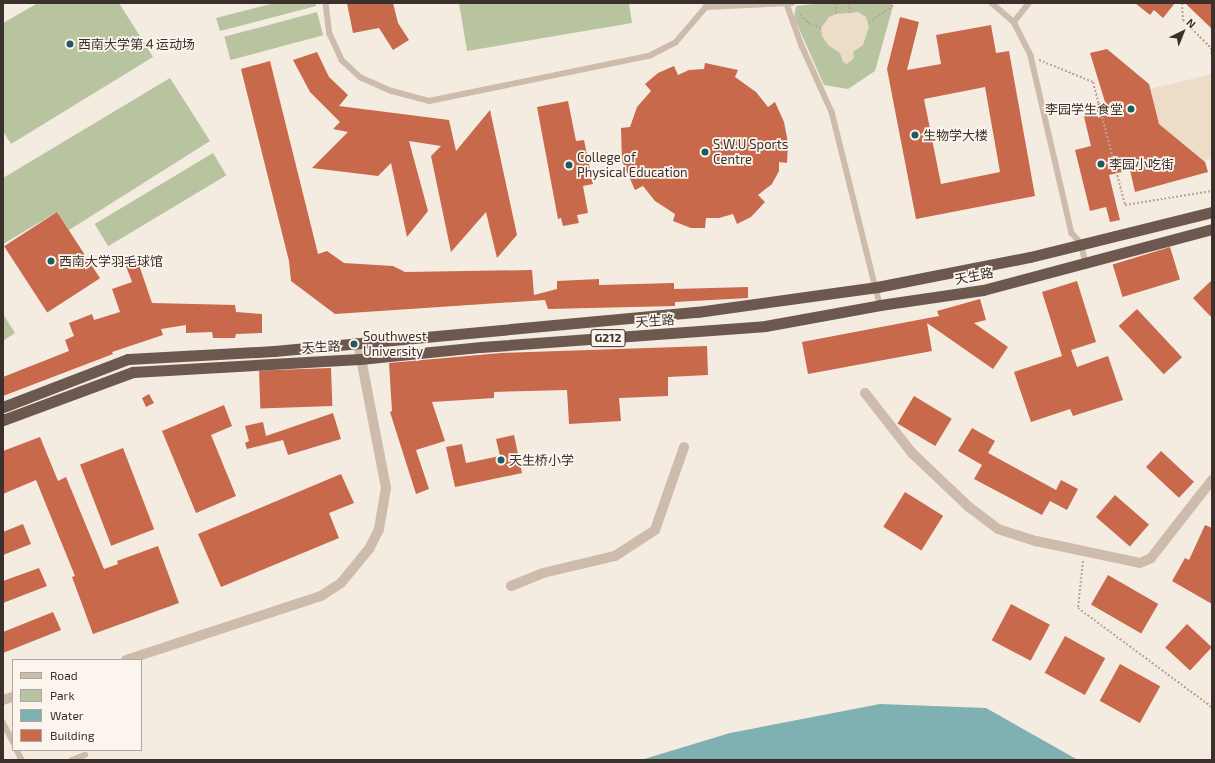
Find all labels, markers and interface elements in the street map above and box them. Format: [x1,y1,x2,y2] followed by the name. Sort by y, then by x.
[1163,12,1203,52] north arrow
[1184,15,1199,30] text: N
[78,36,195,52] place label: 西南大学第４运动场
[65,39,75,49] marker: 西南大学第４运动场
[1045,101,1123,117] place label: 李园学生食堂
[1126,104,1136,114] marker: 李园学生食堂
[923,127,988,143] place label: 生物学大楼
[910,130,920,140] marker: 生物学大楼
[713,137,788,168] place label: S.W.U Sports Centre
[700,147,710,157] marker: S.W.U Sports Centre
[577,150,688,181] place label: College of Physical Education
[1109,156,1174,172] place label: 李园小吃街
[1096,159,1106,169] marker: 李园小吃街
[564,160,574,170] marker: College of Physical Education
[59,253,163,269] place label: 西南大学羽毛球馆
[46,256,56,266] marker: 西南大学羽毛球馆
[953,265,995,287] street label: 天生路
[635,312,675,330] street label: 天生路
[590,328,626,348] road number: G212
[363,329,427,360] place label: Southwest University
[301,338,341,356] street label: 天生路
[348,338,360,350] marker: Southwest University
[509,452,574,468] place label: 天生桥小学
[496,455,506,465] marker: 天生桥小学
[12,659,142,751] legend
[50,668,78,682] text: Road
[50,688,75,702] text: Park
[50,708,84,722] text: Water
[50,728,94,742] text: Building

